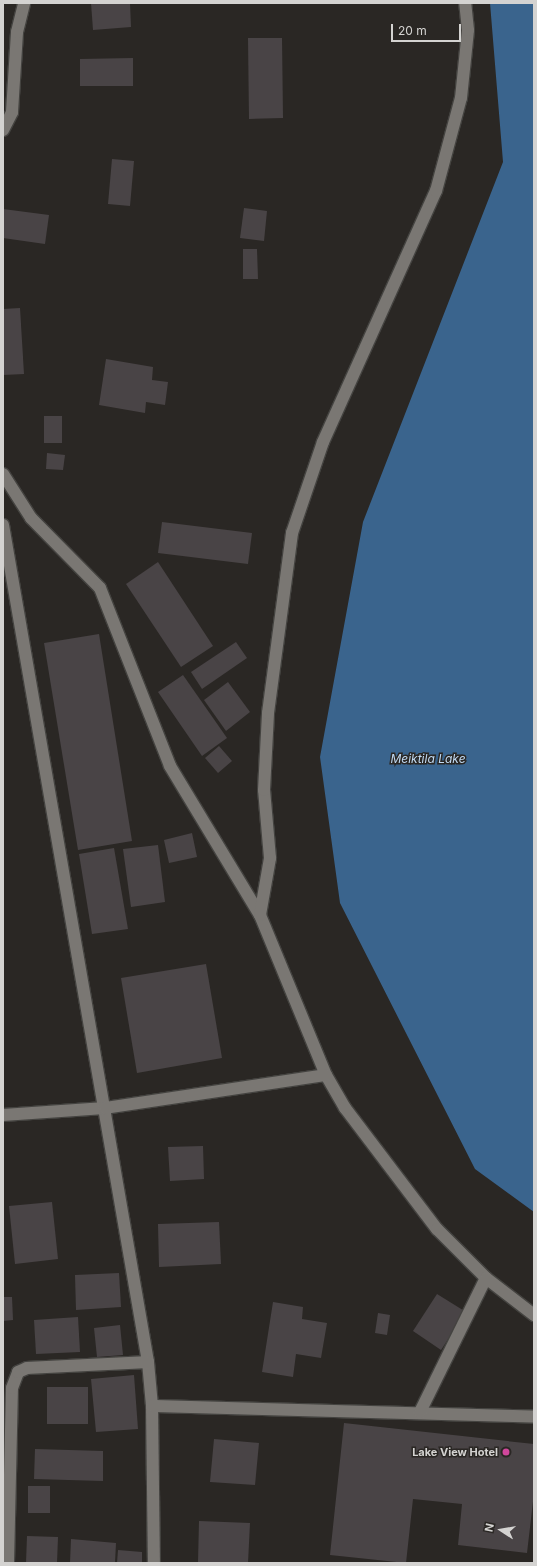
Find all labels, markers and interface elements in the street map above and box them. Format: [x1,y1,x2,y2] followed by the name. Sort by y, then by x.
[393,16,463,42] scale bar
[398,23,427,38] text: 20 m
[390,752,466,766] water label: Meiktila Lake
[412,1445,498,1459] place label: Lake View Hotel
[501,1447,511,1457] marker: Lake View Hotel
[481,1510,521,1550] north arrow
[482,1522,497,1533] text: N

